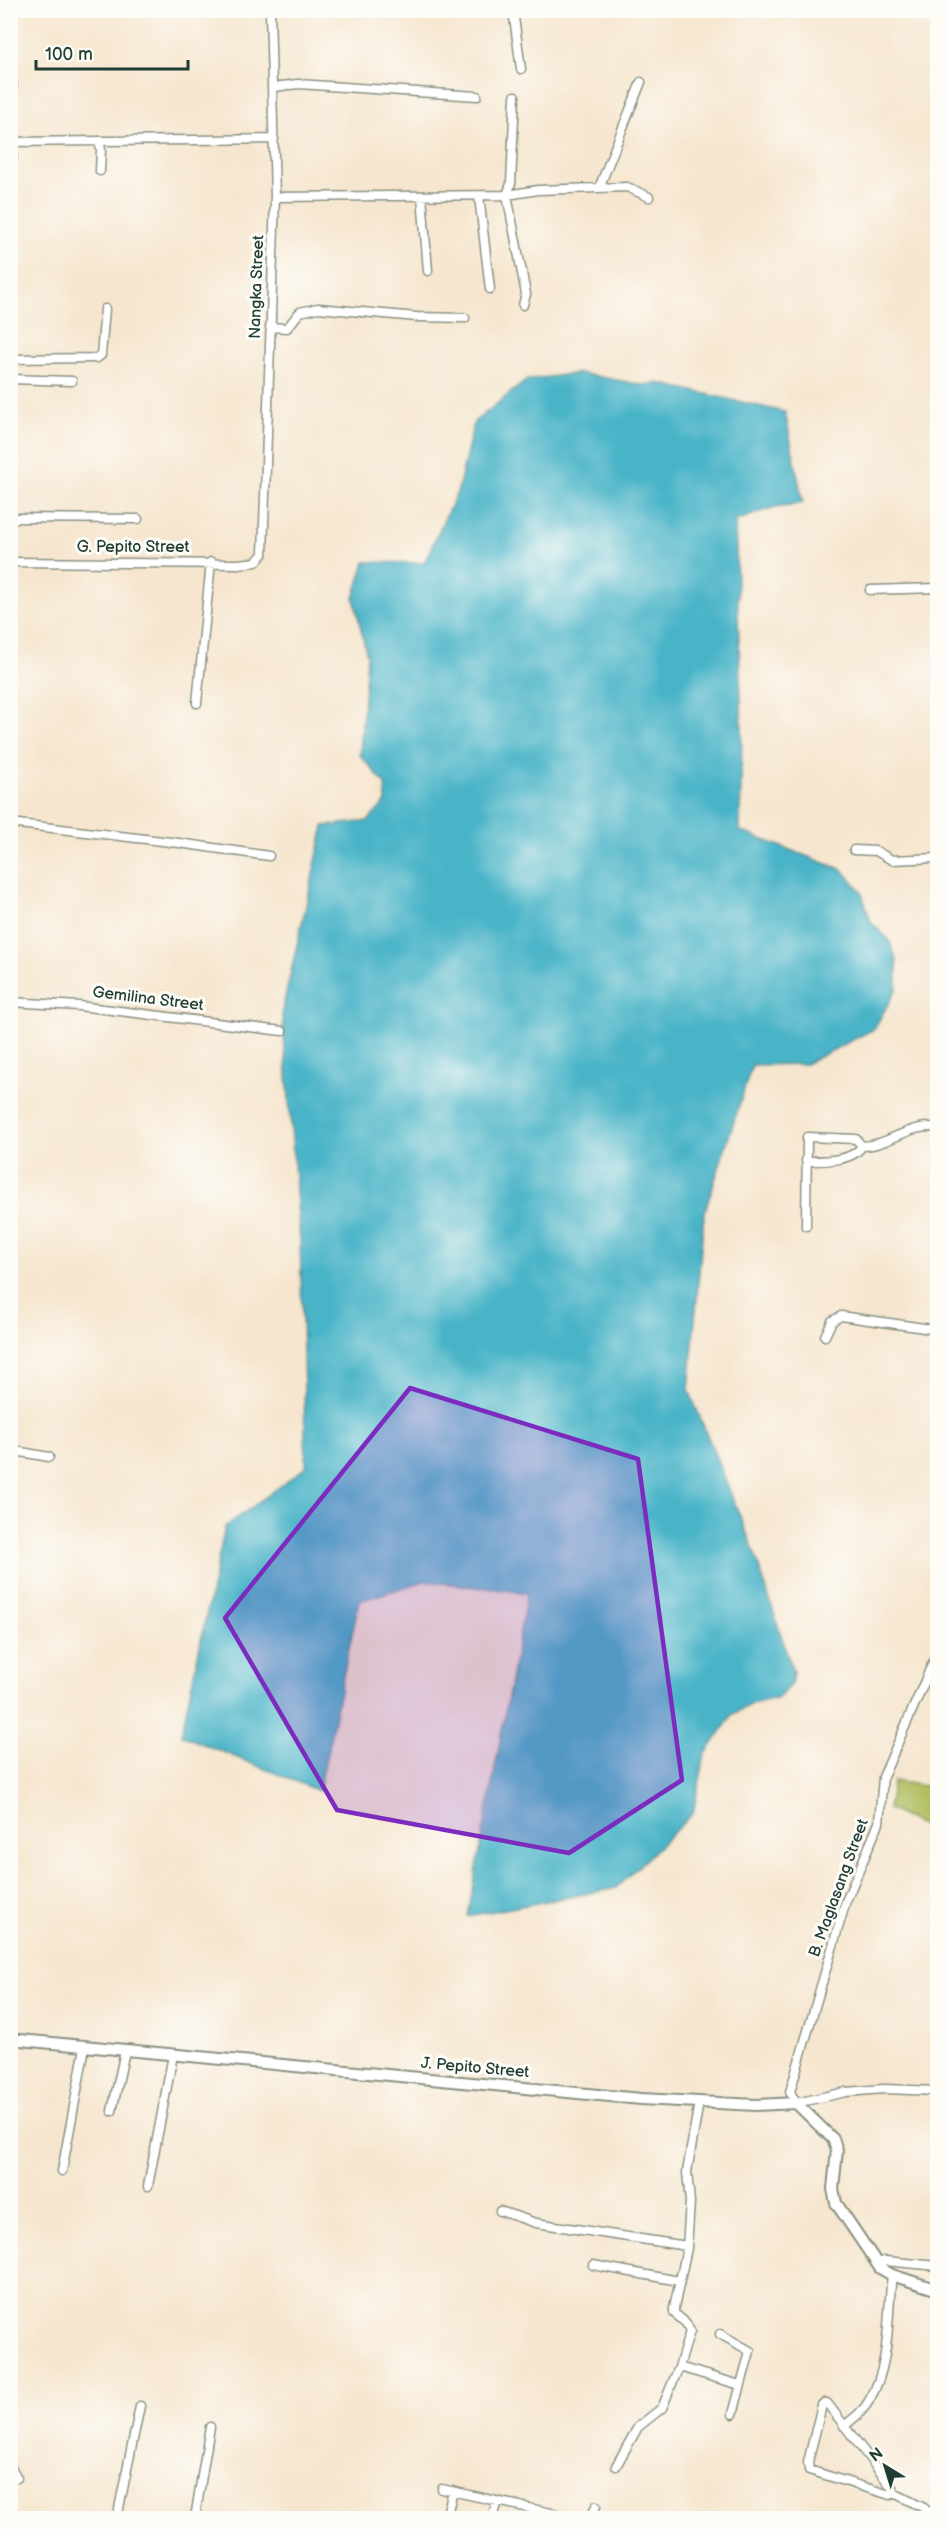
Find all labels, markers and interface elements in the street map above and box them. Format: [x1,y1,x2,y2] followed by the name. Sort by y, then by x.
[36,33,188,71] scale bar
[45,44,93,65] text: 100 m
[246,235,268,339] street label: Nangka Street
[77,538,189,557] street label: G. Pepito Street
[91,983,205,1015] street label: Gemilina Street
[805,1816,873,1960] street label: B. Maglasang Street
[420,2054,530,2082] street label: J. Pepito Street
[855,2436,915,2496] north arrow
[866,2444,887,2467] text: N

